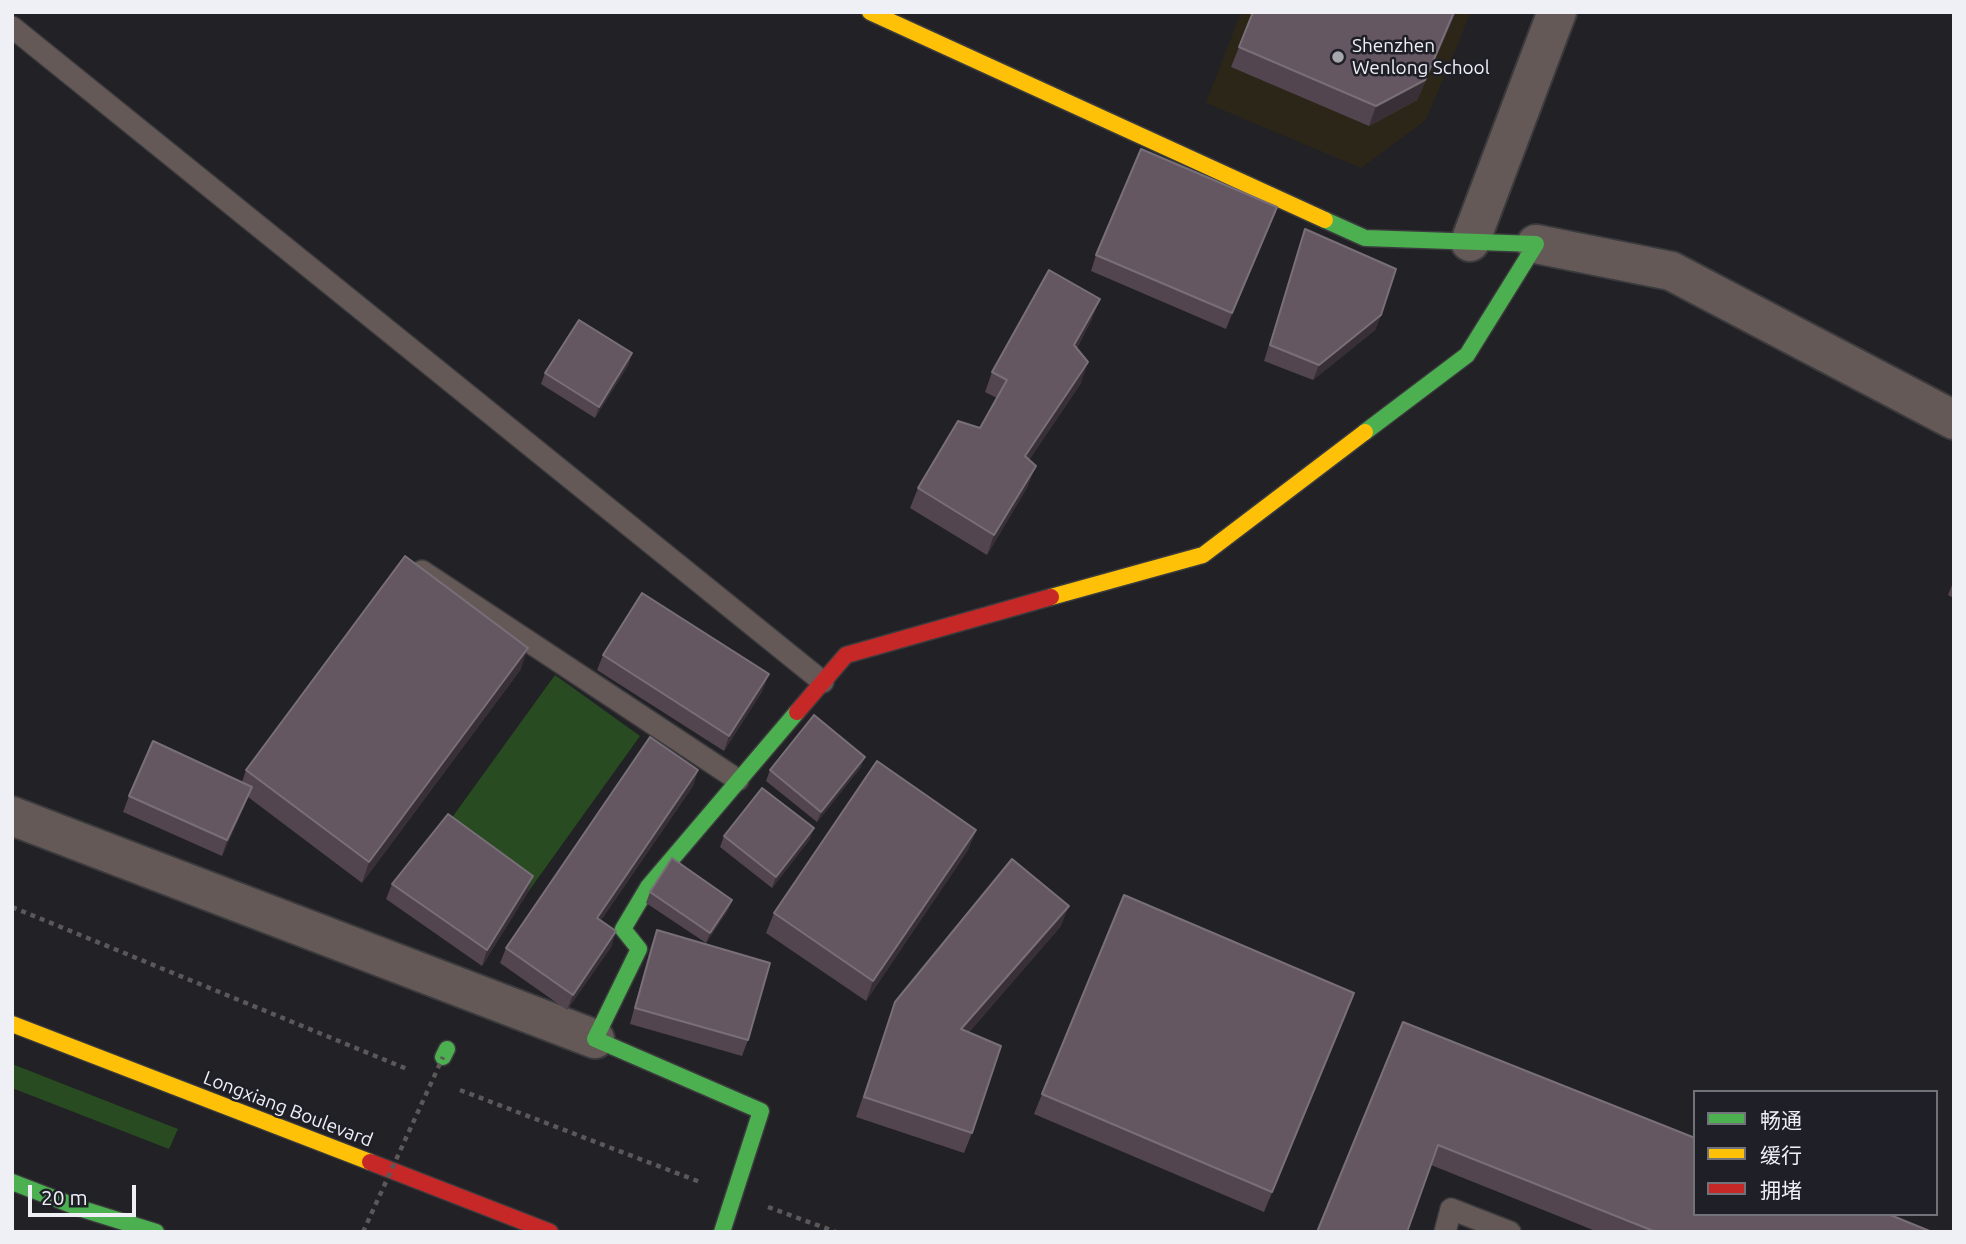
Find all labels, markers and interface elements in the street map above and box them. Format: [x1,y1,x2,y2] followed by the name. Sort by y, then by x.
[1352,35,1490,79] place label: Shenzhen Wenlong School
[1330,49,1346,65] marker: Shenzhen Wenlong School
[200,1066,376,1152] street label: Longxiang Boulevard
[1693,1090,1938,1216] legend
[1760,1108,1802,1132] text: 畅通
[1760,1143,1802,1167] text: 缓行
[32,1170,140,1214] scale bar
[1760,1178,1802,1202] text: 拥堵
[41,1185,88,1209] text: 20 m

